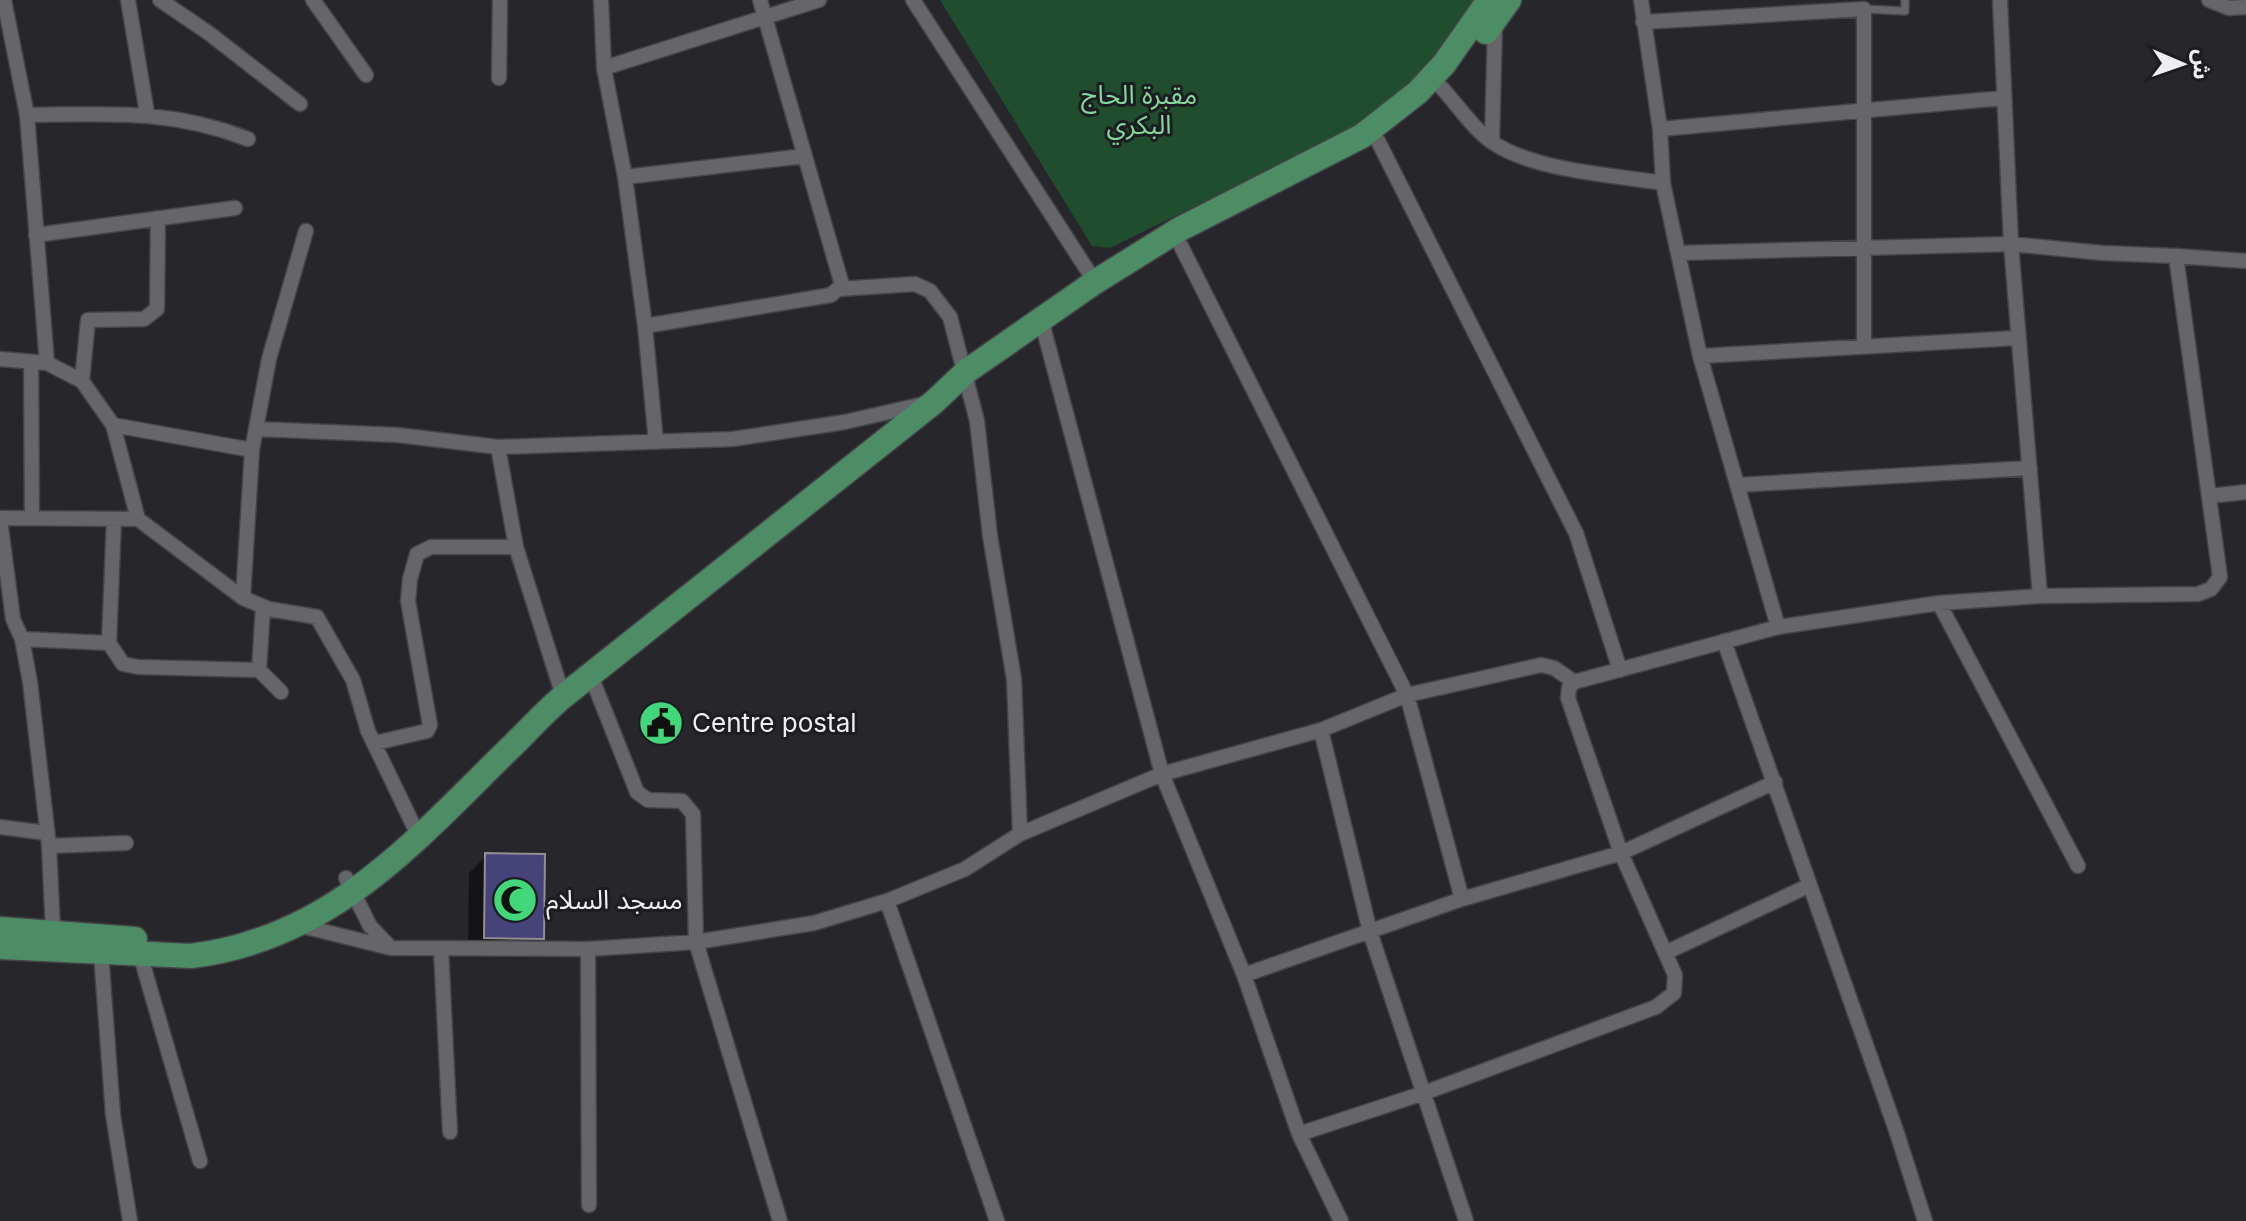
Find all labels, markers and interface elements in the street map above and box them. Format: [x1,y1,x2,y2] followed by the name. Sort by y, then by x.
[2142,24,2222,104] north arrow
[2188,49,2216,80] text: ش
[1081,79,1197,145] park label: مقبرة الحاج البكري
[637,699,685,747] public building icon: Centre postal
[692,707,857,738] place label: Centre postal
[491,876,539,924] mosque icon: مسجد السلام
[546,884,683,920] place label: مسجد السلام

